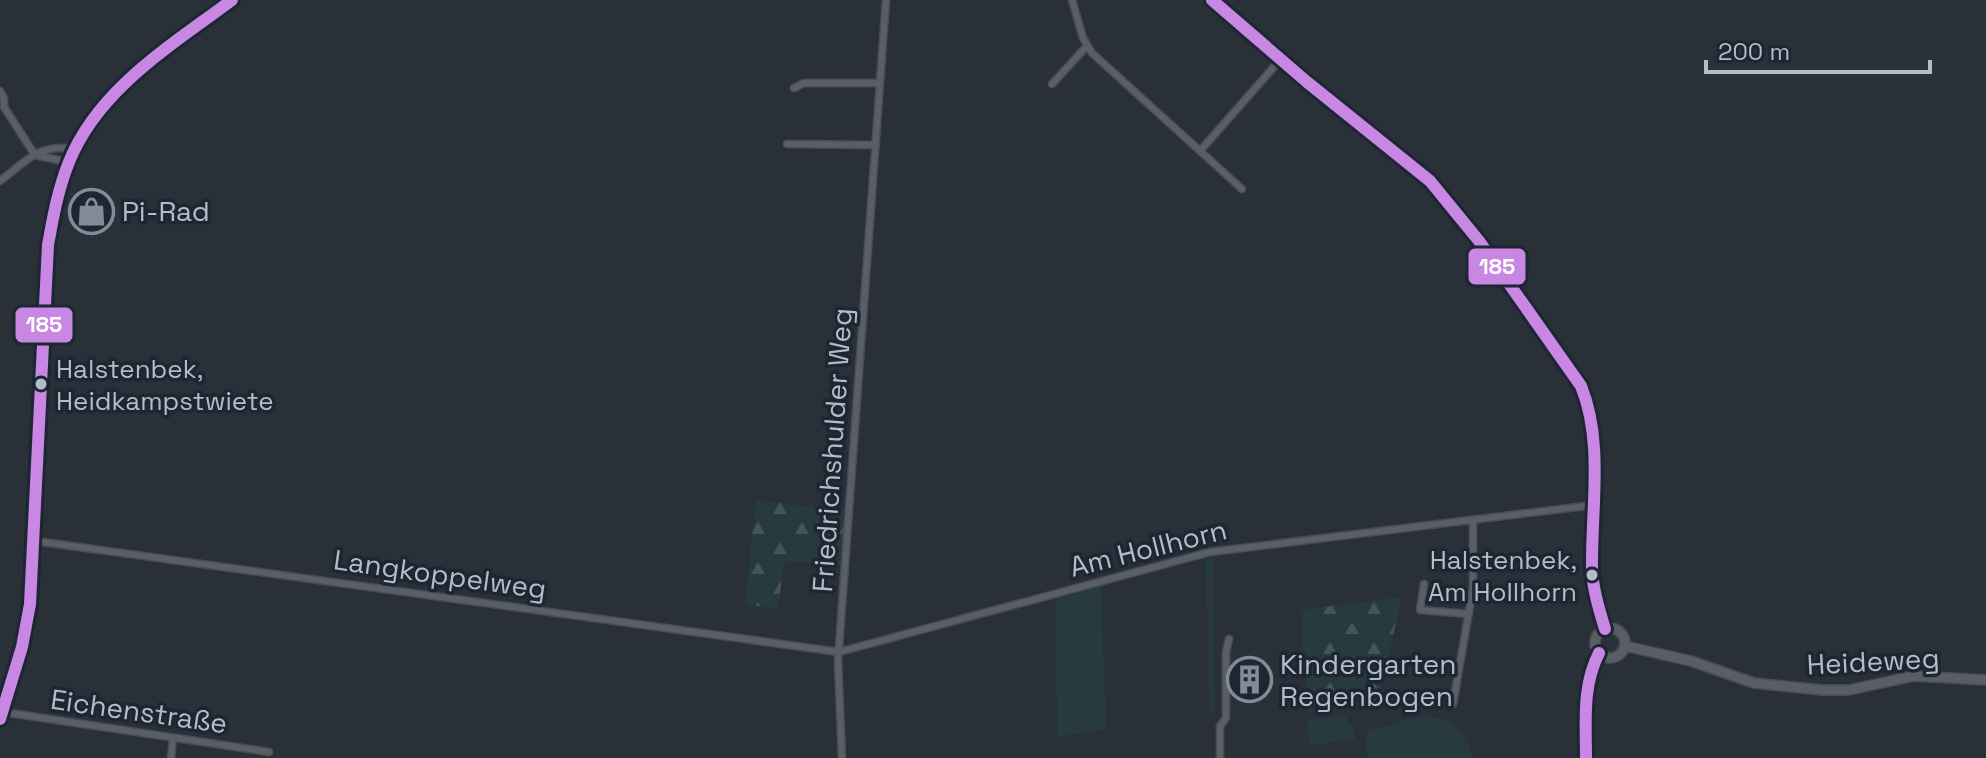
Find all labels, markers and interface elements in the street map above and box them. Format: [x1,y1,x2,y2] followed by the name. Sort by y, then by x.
[1706,24,1930,74] scale bar
[1718,36,1790,67] text: 200 m
[67,187,115,235] shop icon: Pi-Rad
[122,193,210,229] place label: Pi-Rad
[1467,247,1527,286] line badge: 185
[1479,252,1515,280] text: 185
[14,306,74,344] line badge: 185
[804,307,860,593] street label: Friedrichshulder Weg
[26,310,62,338] text: 185
[56,352,274,418] place label: Halstenbek, Heidkampstwiete
[33,376,49,392] marker: Halstenbek, Heidkampstwiete
[1066,511,1230,585] street label: Am Hollhorn
[331,541,549,607] street label: Langkoppelweg
[1428,543,1577,609] place label: Halstenbek, Am Hollhorn
[1584,567,1600,583] marker: Halstenbek, Am Hollhorn
[1806,640,1940,682] street label: Heideweg
[1280,646,1457,714] place label: Kindergarten Regenbogen
[1225,656,1273,704] building icon: Kindergarten Regenbogen
[48,681,230,741] street label: Eichenstraße

